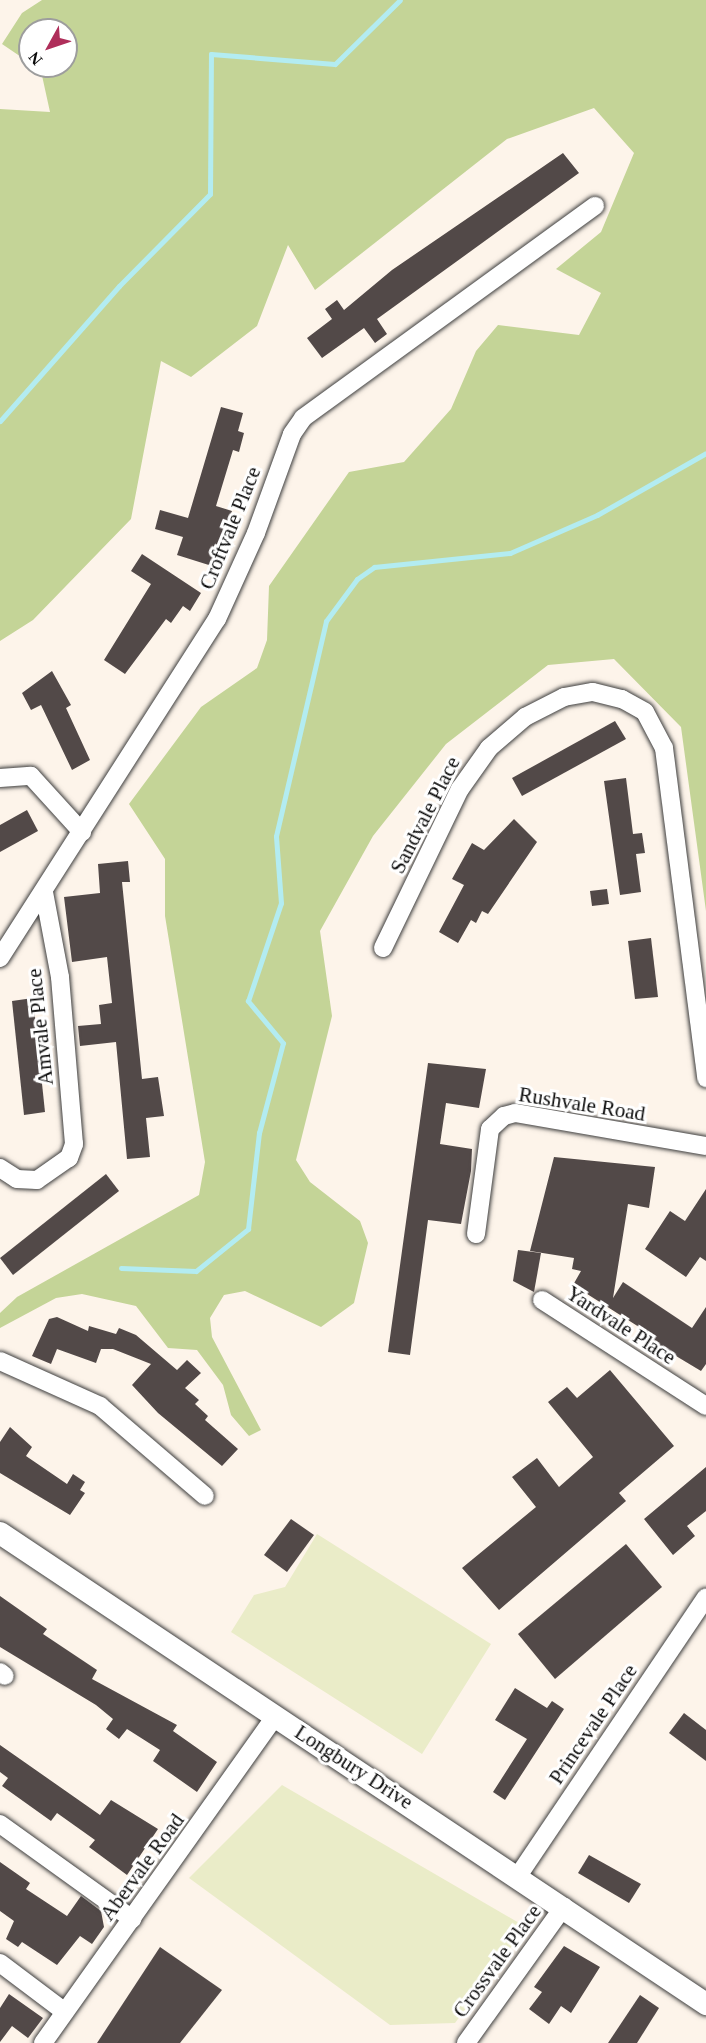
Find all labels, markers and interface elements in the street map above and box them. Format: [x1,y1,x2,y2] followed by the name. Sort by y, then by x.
[18,18,78,78] north arrow
[25,49,46,68] text: N
[194,463,266,593] street label: Croftvale Place
[385,752,465,878] street label: Sandvale Place
[21,967,59,1087] street label: Amvale Place
[517,1082,647,1126] street label: Rushvale Road
[561,1280,681,1370] street label: Yardvale Place
[544,1659,642,1789] street label: Princevale Place
[290,1719,418,1815] street label: Longbury Drive
[95,1808,189,1926] street label: Abervale Road
[448,1900,546,2022] street label: Crossvale Place

